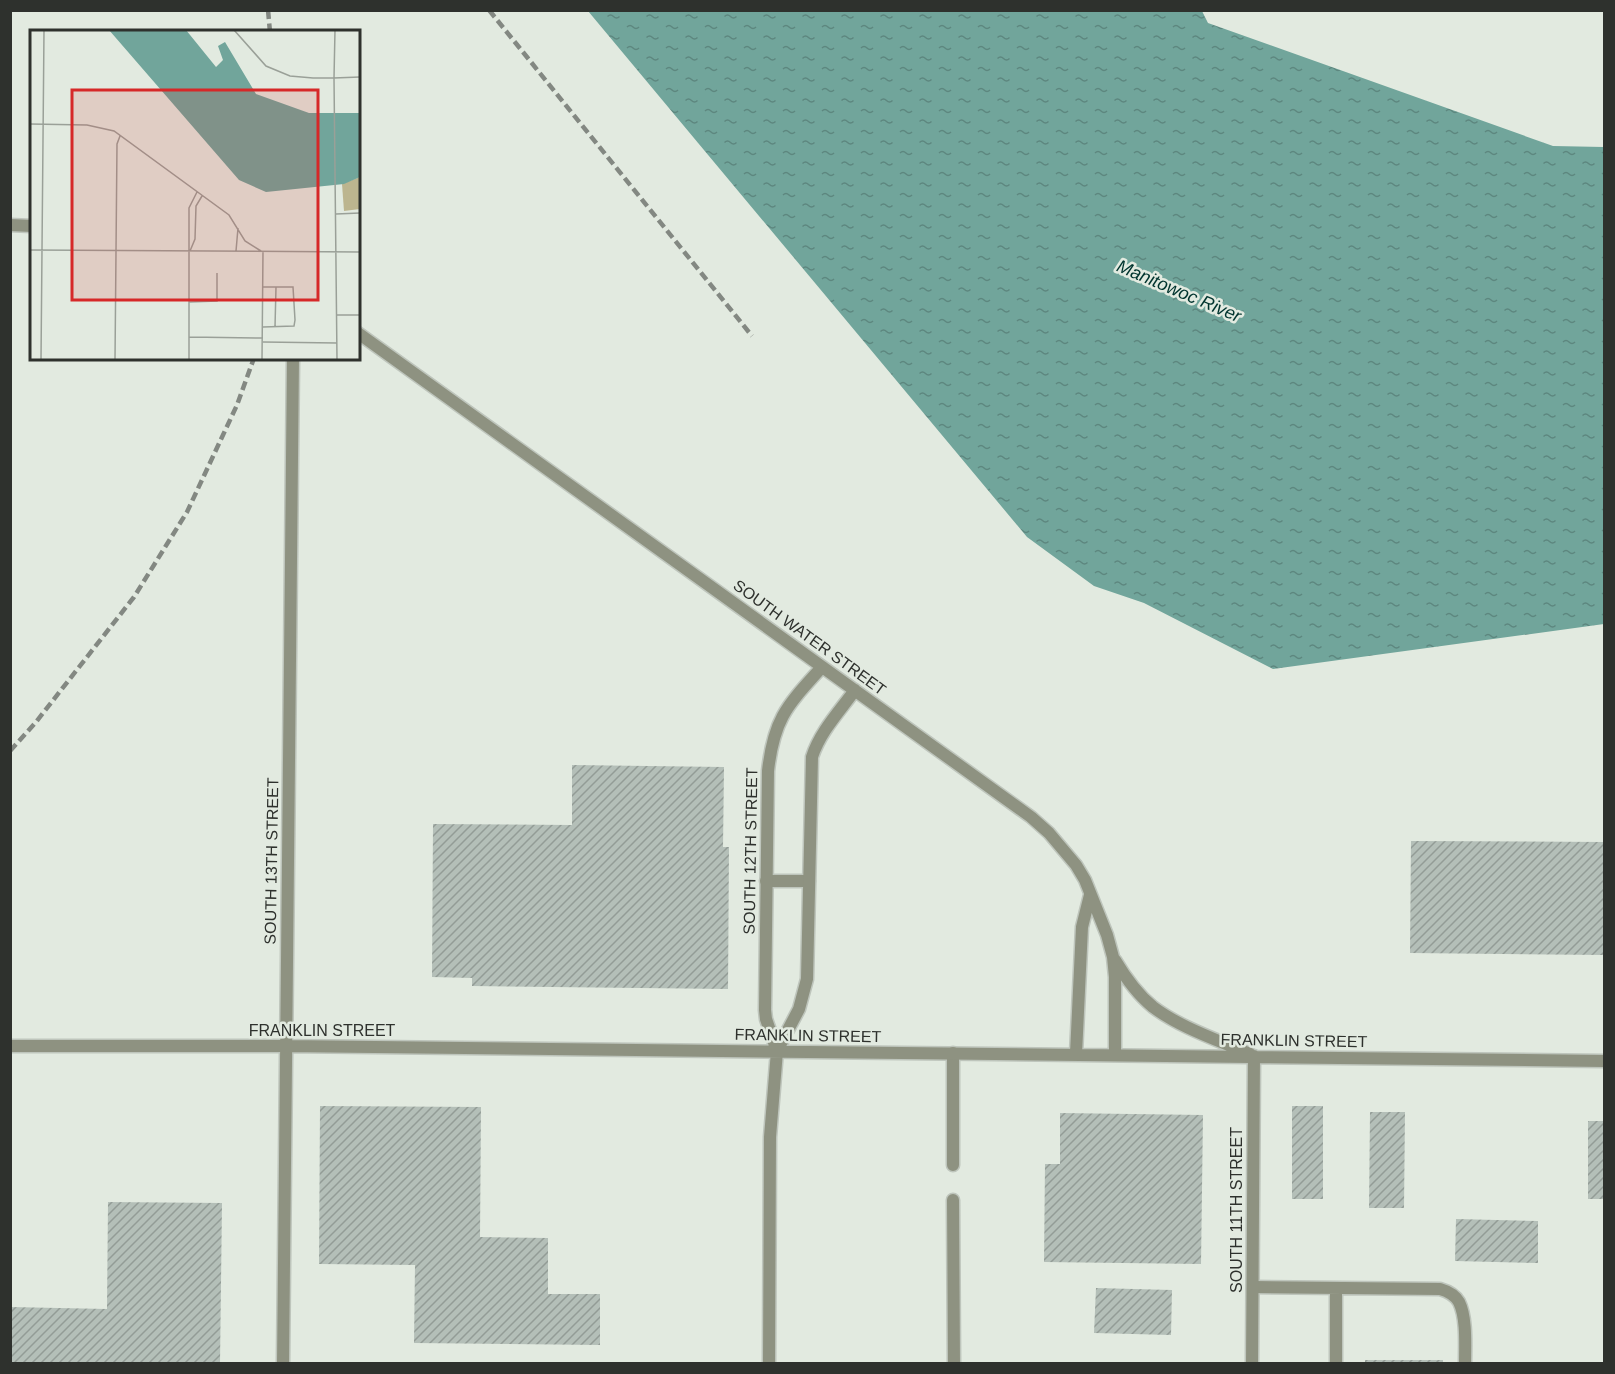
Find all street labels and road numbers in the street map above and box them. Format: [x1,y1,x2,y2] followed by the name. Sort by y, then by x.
[730,576,889,698] street label: SOUTH WATER STREET
[741,767,760,935] street label: SOUTH 12TH STREET
[262,777,281,945] street label: SOUTH 13TH STREET
[249,1022,396,1039] street label: FRANKLIN STREET
[735,1026,882,1045] street label: FRANKLIN STREET
[1221,1031,1368,1050] street label: FRANKLIN STREET
[1228,1127,1245,1293] street label: SOUTH 11TH STREET

